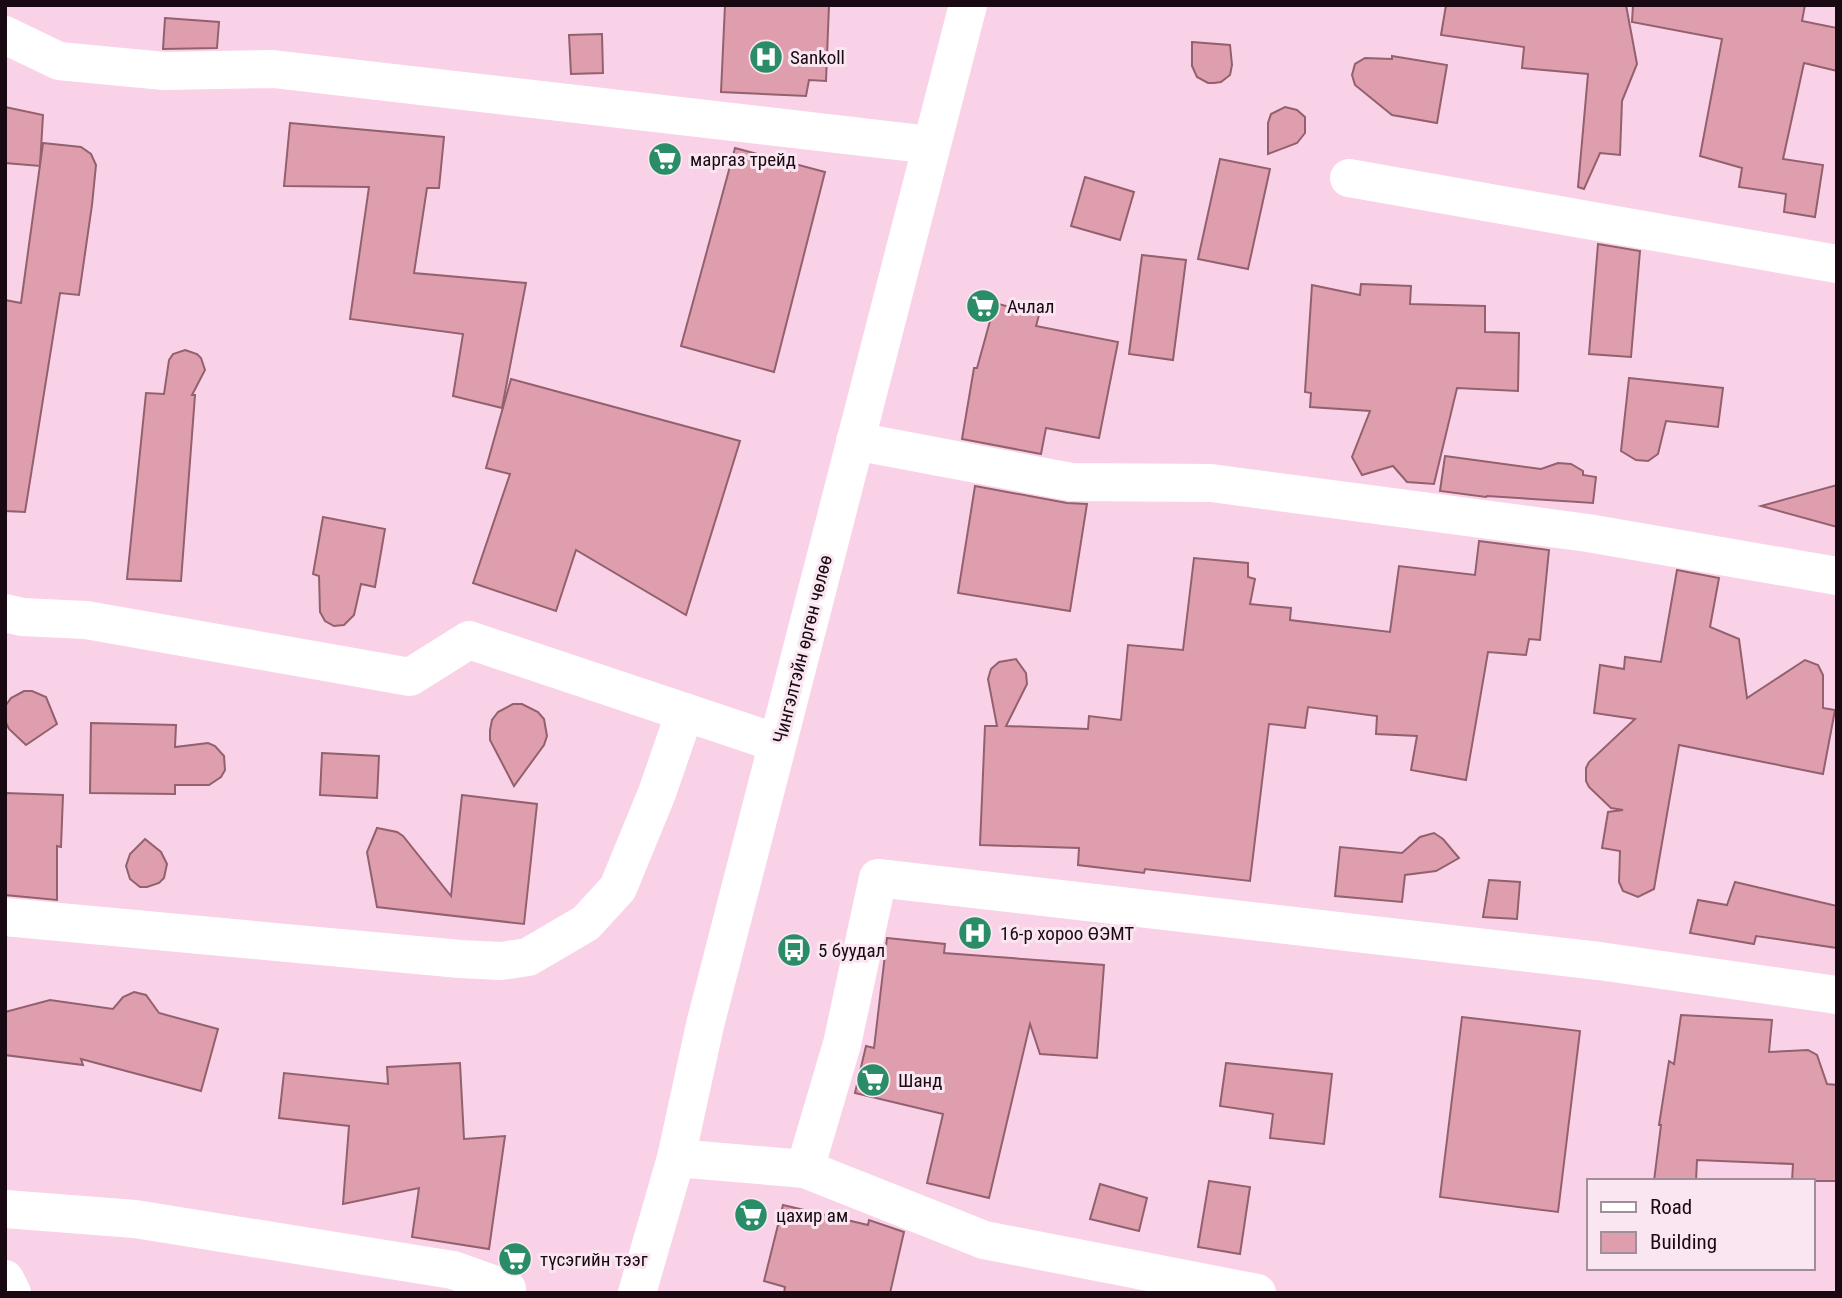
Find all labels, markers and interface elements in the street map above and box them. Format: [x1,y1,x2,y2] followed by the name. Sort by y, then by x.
[747,38,785,76] hospital icon: Sankoll
[790,46,845,69] place label: Sankoll
[646,140,684,178] supermarket icon: маргаз трейд
[690,148,796,171] place label: маргаз трейд
[964,287,1002,325] supermarket icon: Ачлал
[1007,295,1055,318] place label: Ачлал
[768,552,837,746] street label: Чингэлтэйн өргөн чөлөө
[956,914,994,952] hospital icon: 16-р хороо ӨЭМТ
[1000,922,1134,945] place label: 16-р хороо ӨЭМТ
[775,931,813,969] bus stop icon: 5 буудал
[818,939,885,962] place label: 5 буудал
[854,1061,892,1099] supermarket icon: Шанд
[898,1069,942,1092] place label: Шанд
[1587,1179,1814,1270] legend
[1650,1195,1692,1219] text: Road
[732,1196,770,1234] supermarket icon: цахир ам
[776,1204,848,1227] place label: цахир ам
[1650,1230,1717,1254] text: Building
[496,1240,534,1278] supermarket icon: түсэгийн тээг
[540,1248,648,1271] place label: түсэгийн тээг

